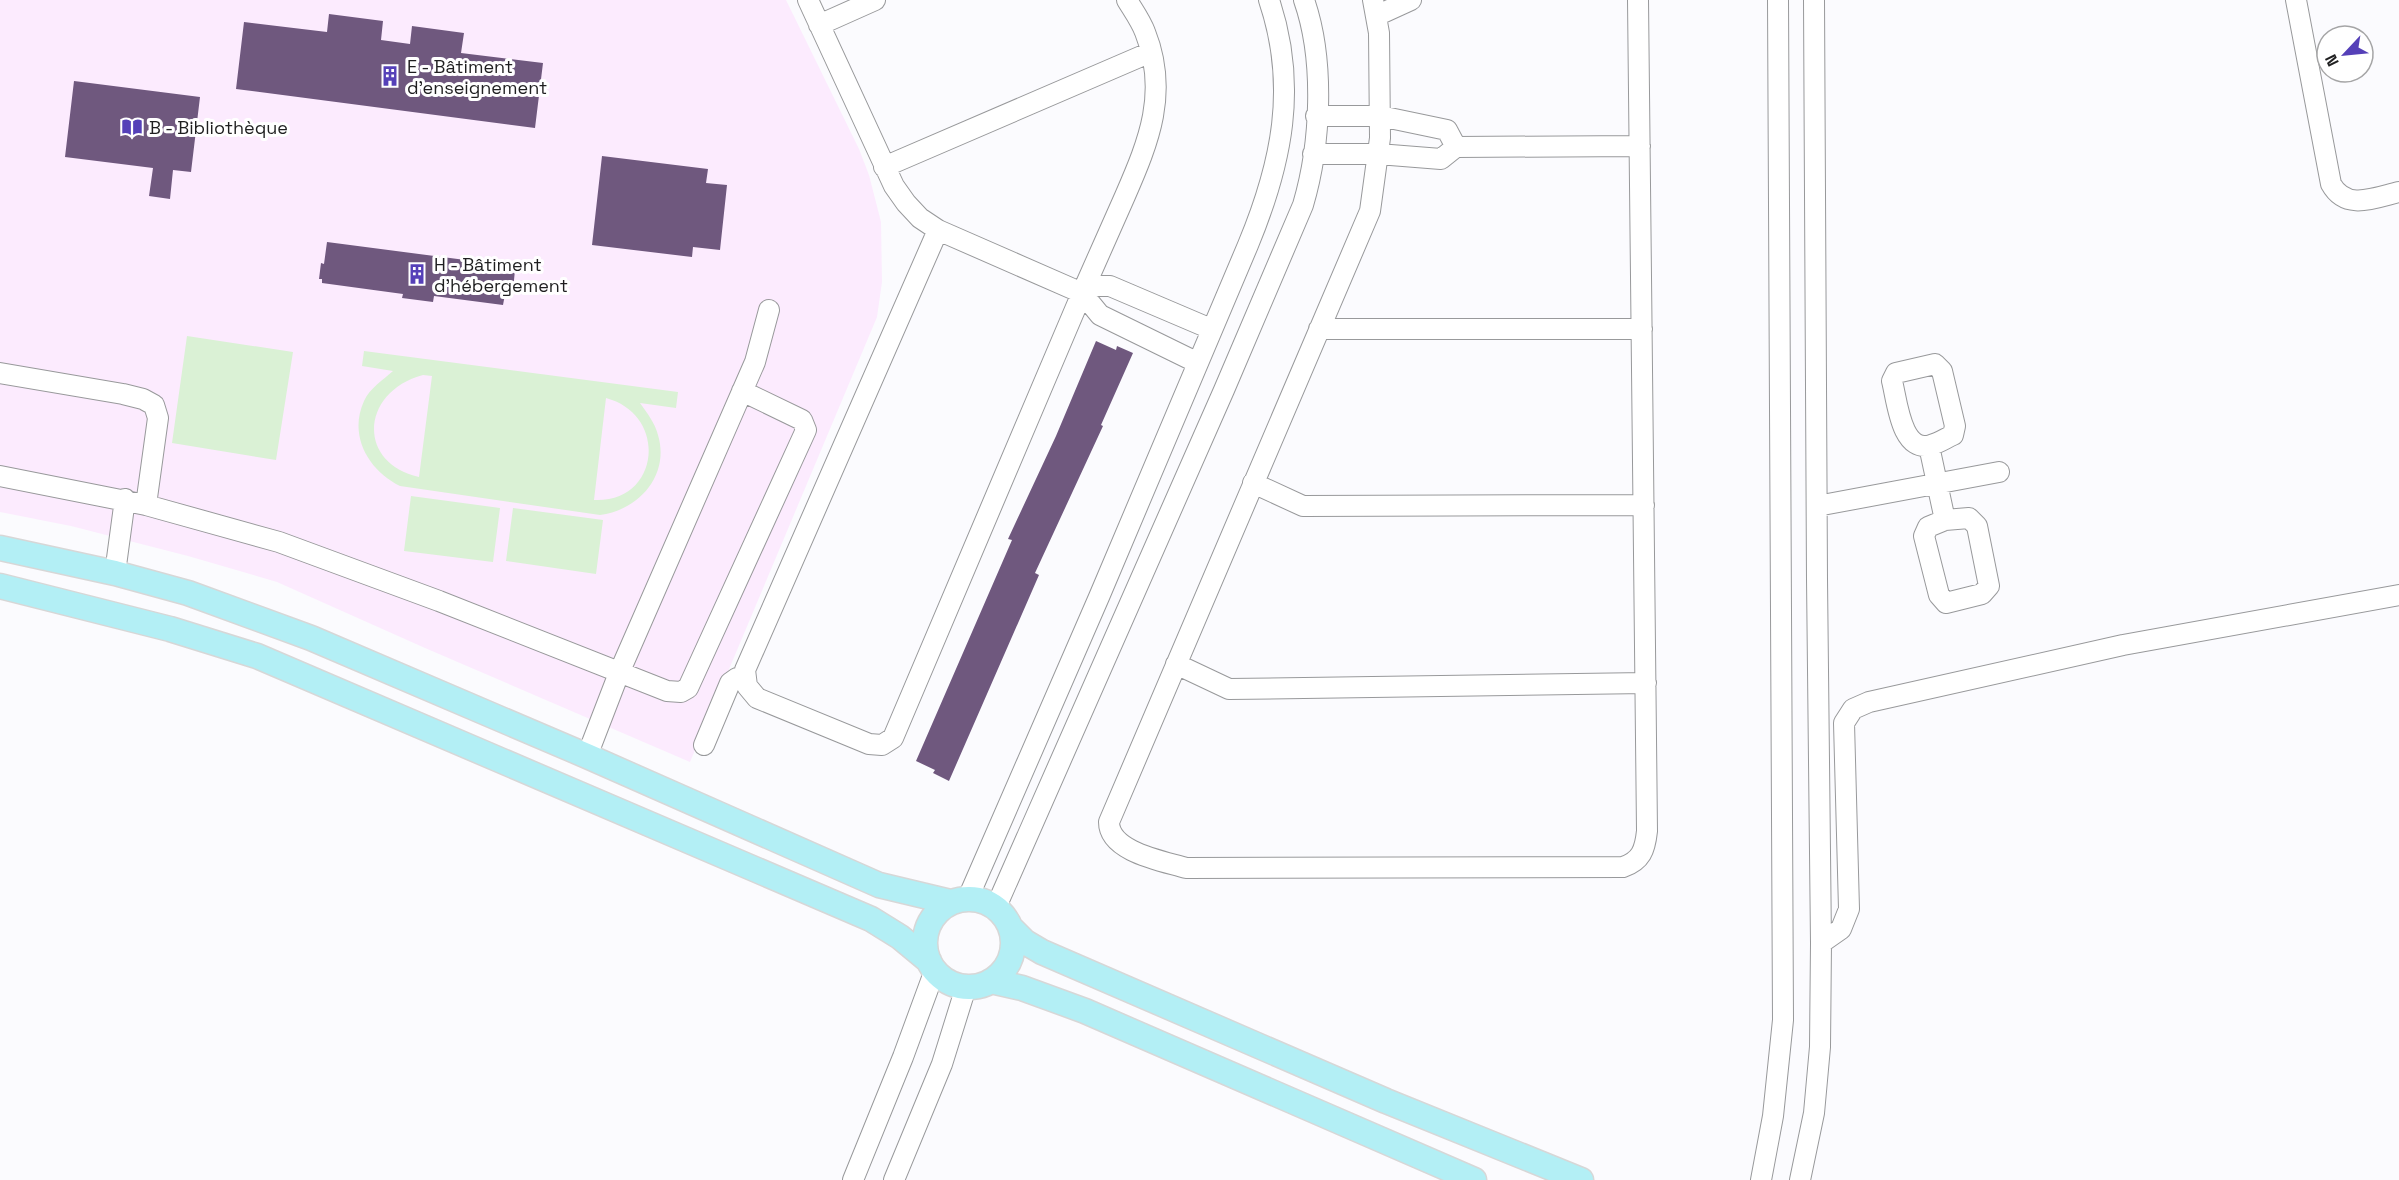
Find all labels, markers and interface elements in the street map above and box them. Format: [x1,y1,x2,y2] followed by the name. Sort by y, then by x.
[2315,24,2375,84] north arrow
[2320,51,2344,70] text: N
[407,55,547,99] place label: E - Bâtiment d'enseignement
[378,64,402,88] building icon: E - Bâtiment d'enseignement
[120,115,144,139] library icon: B - Bibliothèque
[149,116,288,139] place label: B - Bibliothèque
[434,253,568,297] place label: H - Bâtiment d'hébergement
[405,262,429,286] building icon: H - Bâtiment d'hébergement

